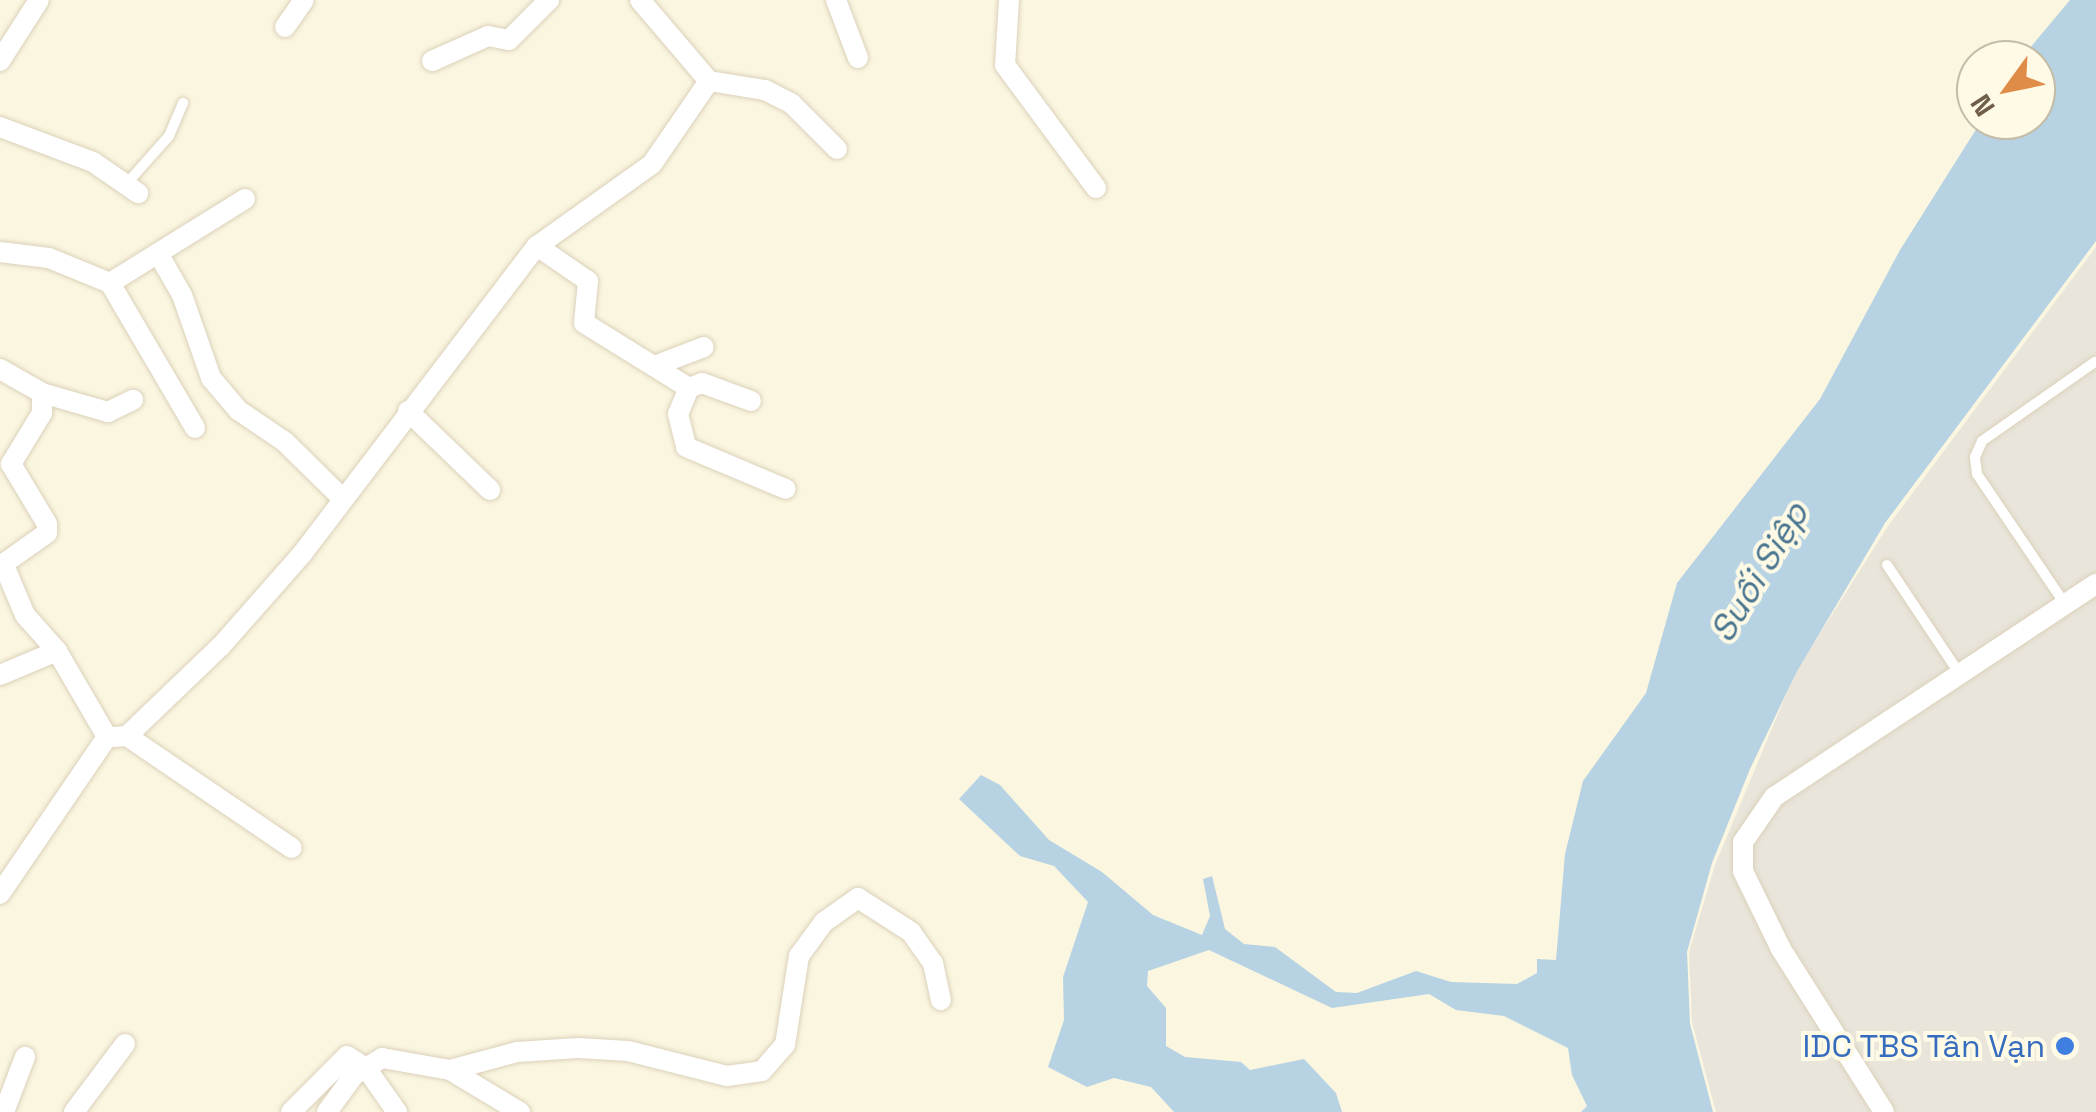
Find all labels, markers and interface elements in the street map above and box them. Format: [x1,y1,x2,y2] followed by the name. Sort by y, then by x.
[1956,40,2056,140] north arrow
[1962,88,2003,123] text: N
[1701,495,1817,649] water label: Suối Siệp
[1800,1027,2045,1065] place label: IDC TBS Tân Vạn
[2054,1035,2076,1057] marker: IDC TBS Tân Vạn

